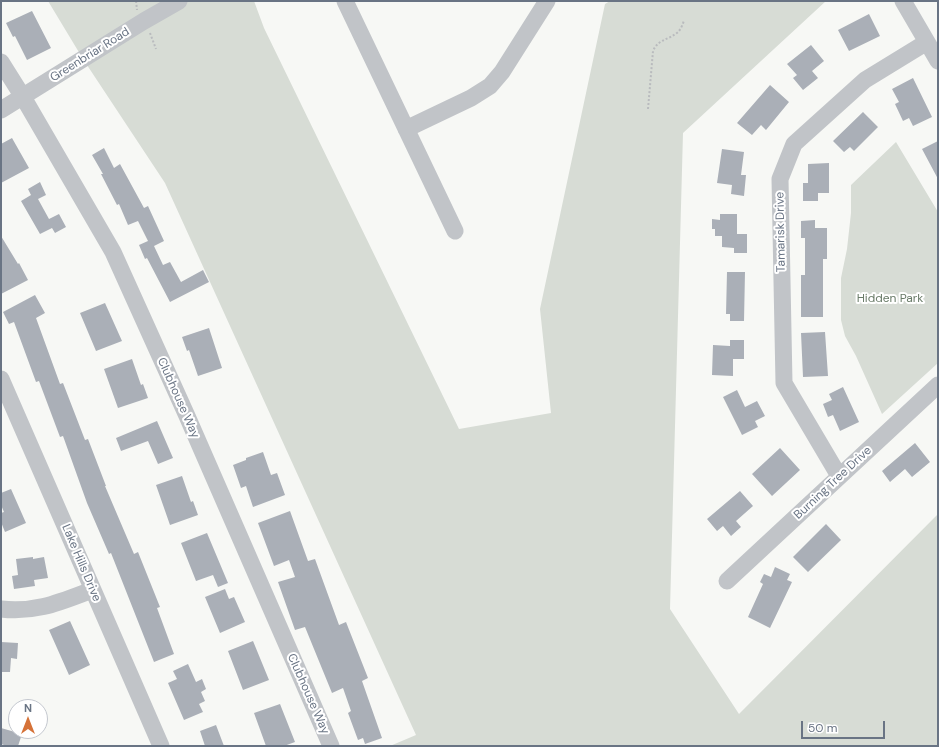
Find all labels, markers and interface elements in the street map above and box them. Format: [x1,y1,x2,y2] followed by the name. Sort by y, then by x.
[48,25,132,85] street label: Greenbriar Road
[773,192,789,272] street label: Tamarisk Drive
[857,292,923,306] park label: Hidden Park
[154,355,202,441] street label: Clubhouse Way
[791,443,875,523] street label: Burning Tree Drive
[58,522,104,604] street label: Lake Hills Drive
[284,651,332,737] street label: Clubhouse Way
[8,699,48,739] north arrow
[24,701,32,715] text: N
[803,713,887,739] scale bar
[808,720,837,736] text: 50 m

